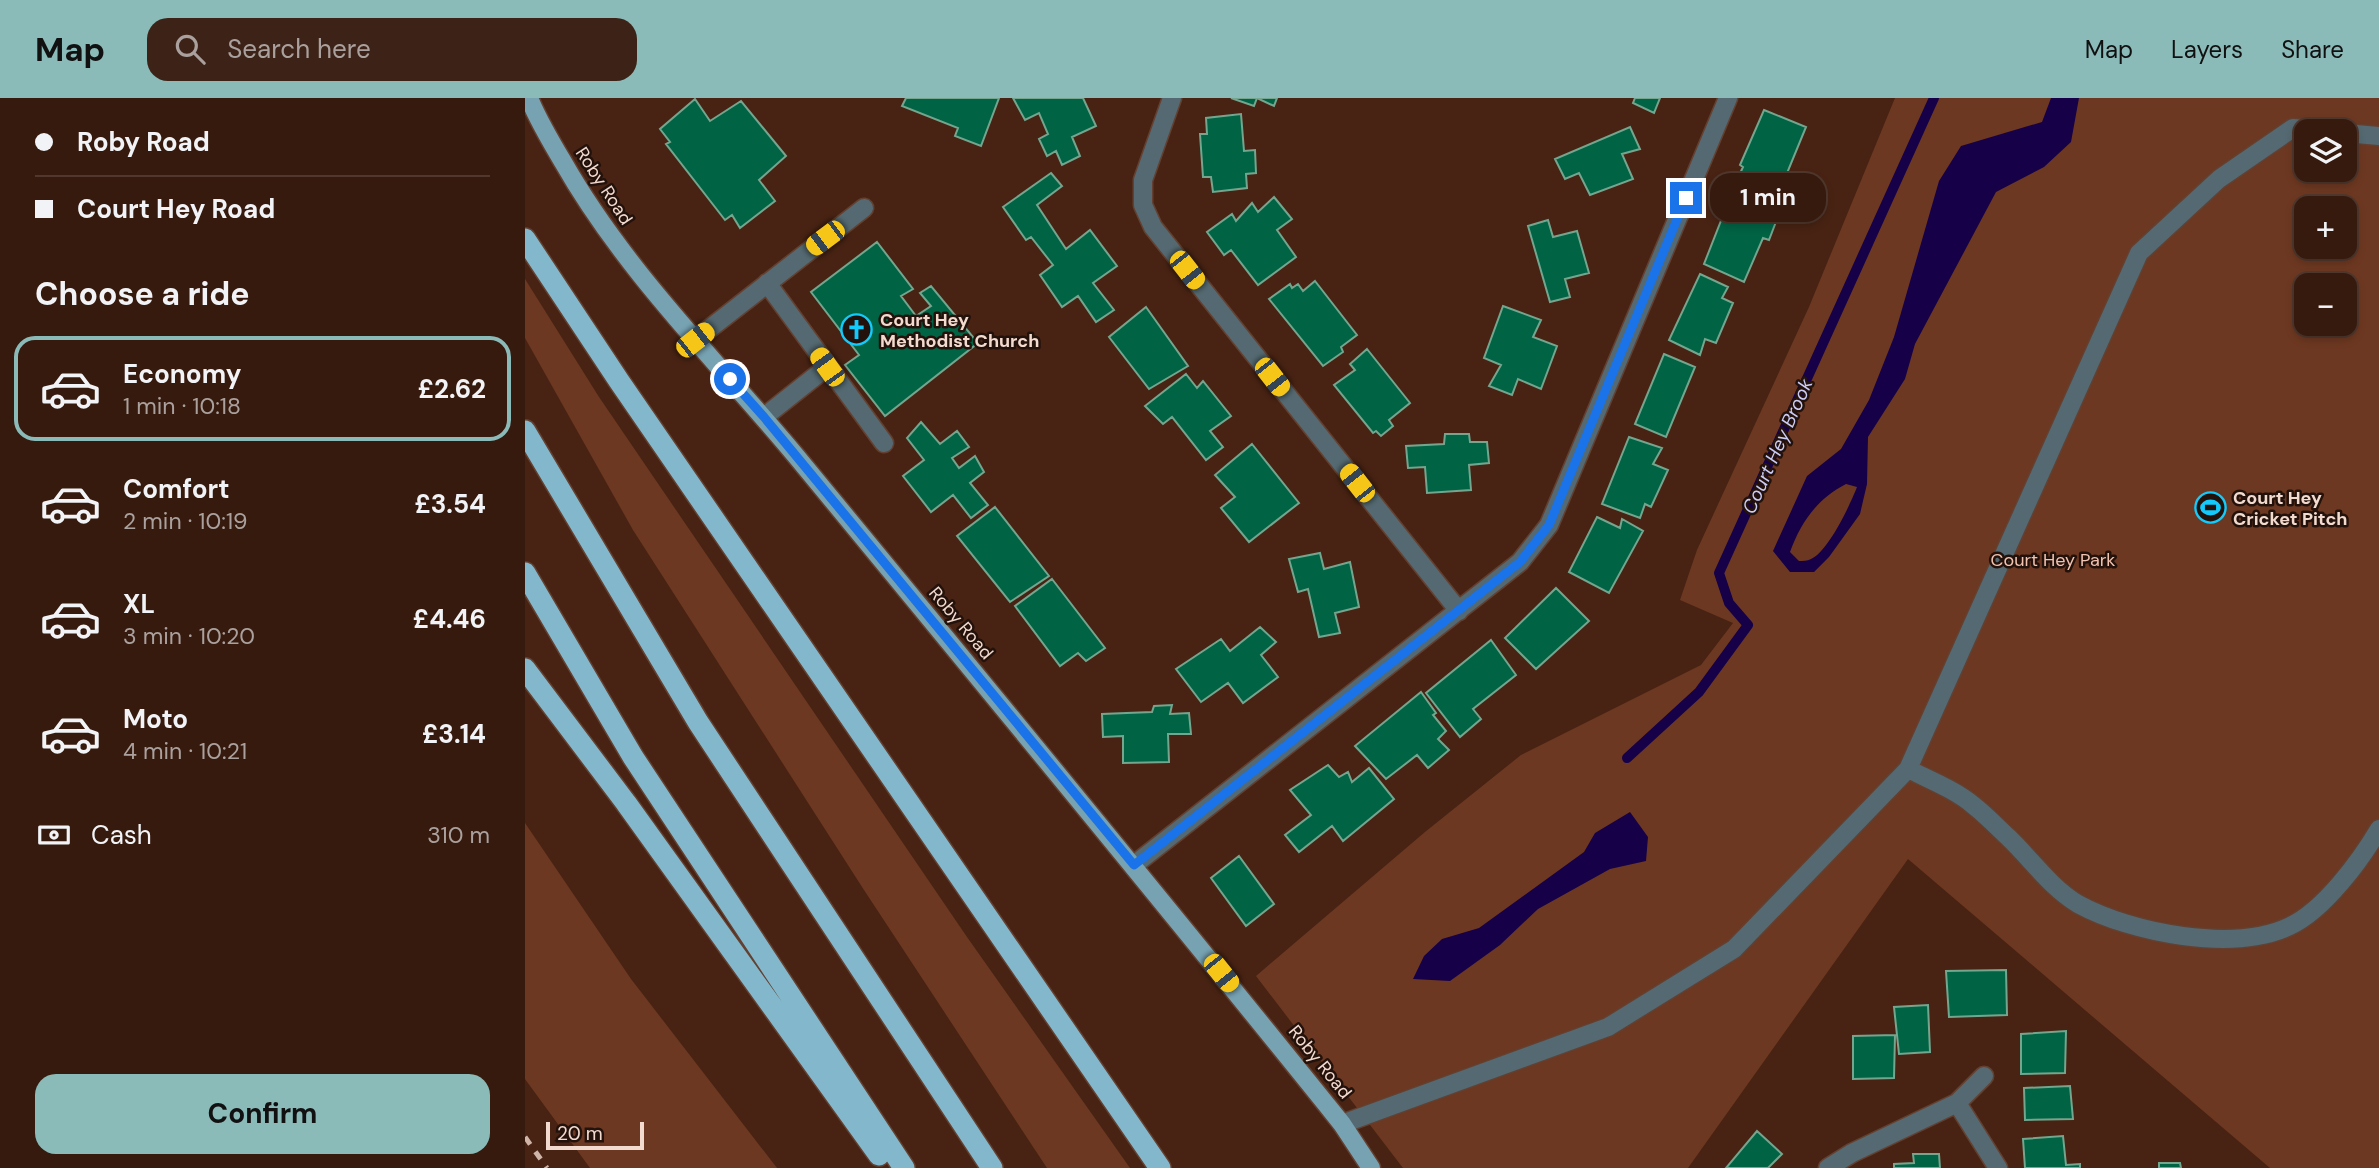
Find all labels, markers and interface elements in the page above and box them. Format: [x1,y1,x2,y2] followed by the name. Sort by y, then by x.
[147,18,637,81] search box
[35,28,105,71] text: Map
[171,30,209,68] icon: search
[227,32,371,66] text: Search here
[2085,34,2133,65] text: Map
[2171,34,2243,65] text: Layers
[2281,34,2344,65] text: Share
[2294,119,2357,336] map controls
[2294,119,2357,182] button: layers
[77,125,210,159] text: Roby Road
[570,143,638,229] street label: Roby Road
[1711,174,1826,222] callout: 1 min
[1670,182,1702,214] route end
[1740,182,1796,212] text: 1 min
[77,192,275,226] text: Court Hey Road
[2294,196,2357,259] button: +
[802,217,849,259] car
[1166,247,1209,293] car
[35,273,250,315] text: Choose a ride
[2294,273,2357,336] button: −
[880,308,1039,353] place label: Court Hey Methodist Church
[840,313,874,347] church icon: Court Hey Methodist Church
[672,319,719,361] car
[807,344,848,390] car
[1251,354,1294,400] car
[39,357,102,420] icon: car
[123,357,241,391] text: Economy
[714,363,746,395] route start
[418,372,486,406] text: £2.62
[1736,374,1819,518] water label: Court Hey Brook
[123,391,241,421] text: 1 min · 10:18
[1336,460,1379,506] car
[39,472,102,535] icon: car
[123,472,229,506] text: Comfort
[2233,486,2347,531] place label: Court Hey Cricket Pitch
[414,487,486,521] text: £3.54
[2193,491,2227,525] sports icon: Court Hey Cricket Pitch
[123,506,248,536] text: 2 min · 10:19
[1991,548,2115,572] park label: Court Hey Park
[923,582,999,664] street label: Roby Road
[39,587,102,650] icon: car
[123,587,155,621] text: XL
[413,602,486,636] text: £4.46
[123,621,255,651] text: 3 min · 10:20
[39,702,102,765] icon: car
[123,702,188,736] text: Moto
[422,717,486,751] text: £3.14
[123,736,247,766] text: 4 min · 10:21
[35,816,73,854] icon: cash
[91,818,152,852] text: Cash
[427,820,490,850] text: 310 m
[1200,950,1243,996] car
[1283,1020,1357,1104] street label: Roby Road
[35,1074,490,1154] button: Confirm
[546,1119,644,1151] scale bar
[557,1121,603,1146] text: 20 m

